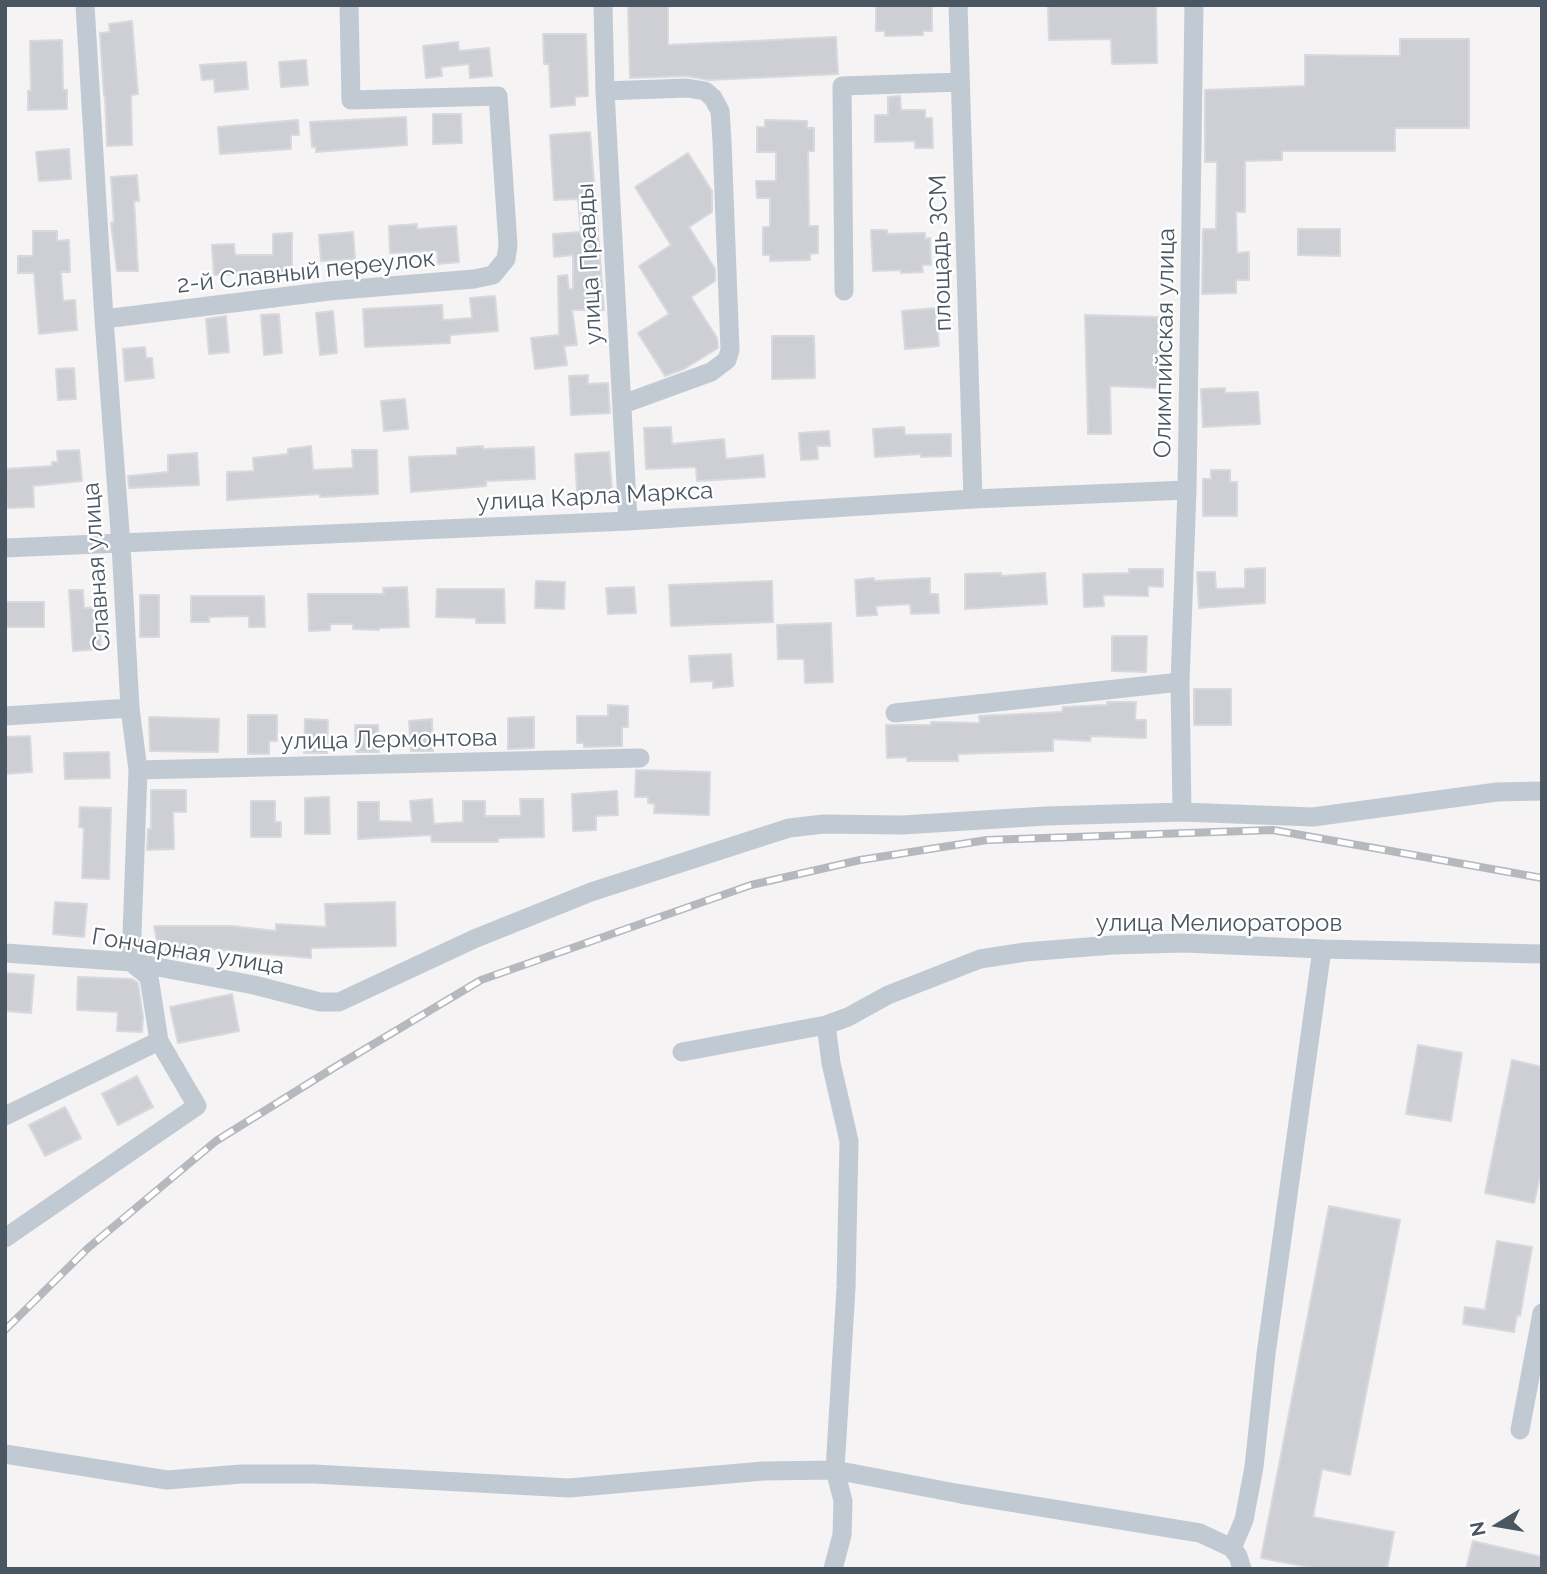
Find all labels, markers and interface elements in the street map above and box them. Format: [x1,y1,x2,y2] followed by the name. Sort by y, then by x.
[924,174,958,332] street label: площадь ЗСМ
[571,182,609,346] street label: улица Правды
[1149,228,1181,458] street label: Олимпийская улица
[176,244,436,300] street label: 2-й Славный переулок
[476,476,714,518] street label: улица Карла Маркса
[77,481,117,653] street label: Славная улица
[280,724,498,756] street label: улица Лермонтова
[1096,910,1342,938] street label: улица Мелиораторов
[90,923,286,981] street label: Гончарная улица
[1463,1490,1533,1560] north arrow
[1465,1520,1490,1538] text: N

